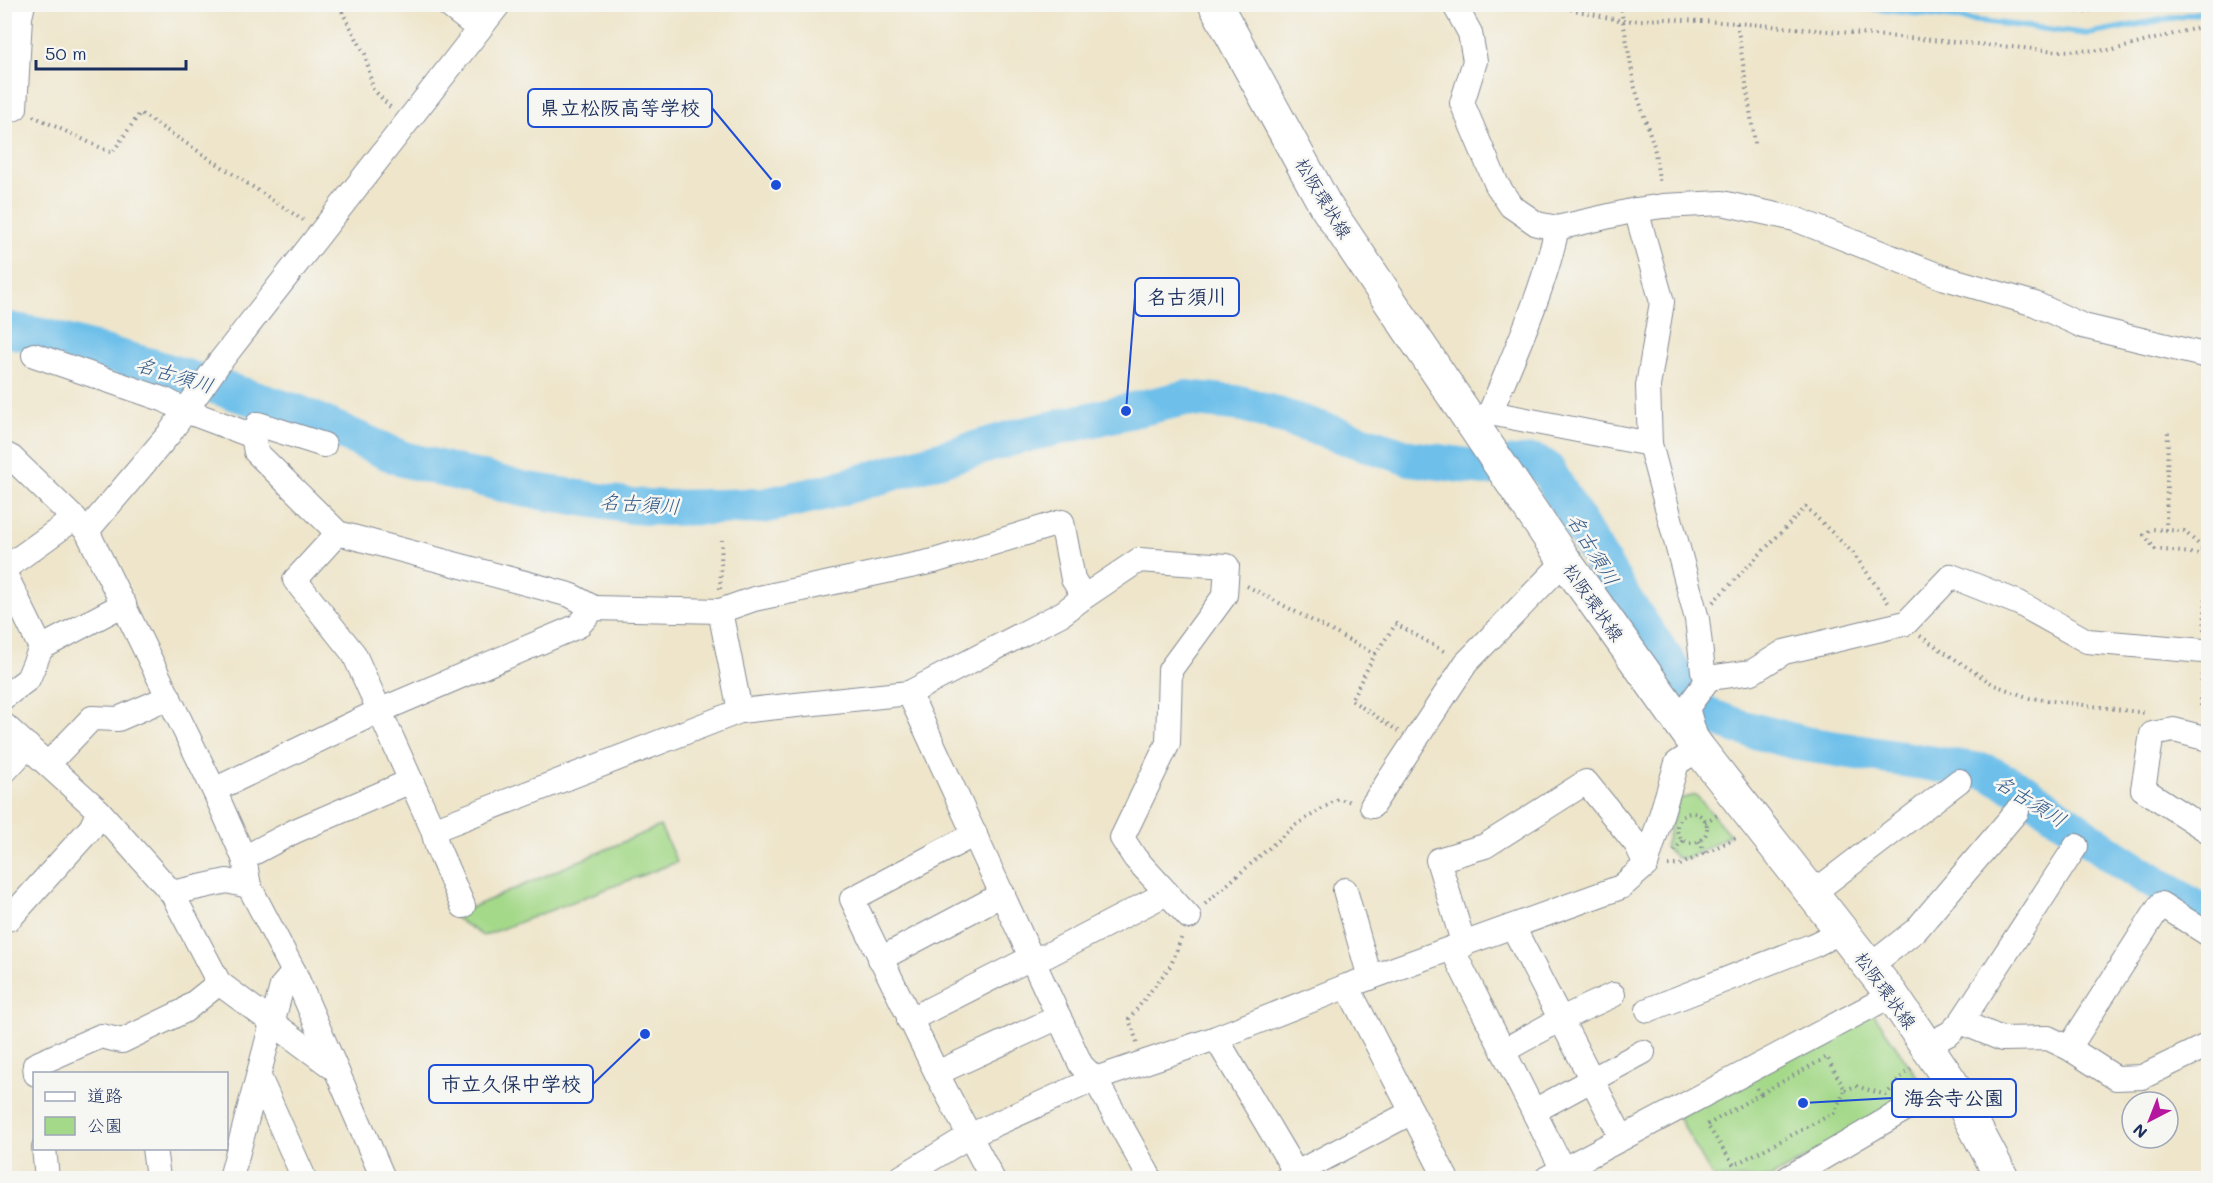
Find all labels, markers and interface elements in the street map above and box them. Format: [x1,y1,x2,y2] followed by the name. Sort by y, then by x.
[36,33,186,71] scale bar
[45,41,87,65] text: 50 m
[528,89,712,127] callout: 県立松阪高等学校
[540,94,700,120] text: 県立松阪高等学校
[1291,153,1357,243] street label: 松阪環状線
[1135,278,1239,316] callout: 名古須川
[1147,283,1227,309] text: 名古須川
[133,350,217,398] water label: 名古須川
[599,487,681,519] water label: 名古須川
[1562,508,1626,590] water label: 名古須川
[1558,558,1630,646] street label: 松阪環状線
[1990,768,2072,832] water label: 名古須川
[1850,947,1922,1033] street label: 松阪環状線
[429,1065,593,1103] callout: 市立久保中学校
[441,1070,581,1096] text: 市立久保中学校
[33,1072,228,1150] legend
[1892,1079,2016,1117] callout: 海会寺公園
[87,1083,123,1107] text: 道路
[1904,1084,2004,1110] text: 海会寺公園
[2120,1090,2180,1150] north arrow
[87,1113,123,1137] text: 公園
[2128,1120,2151,1143] text: N

